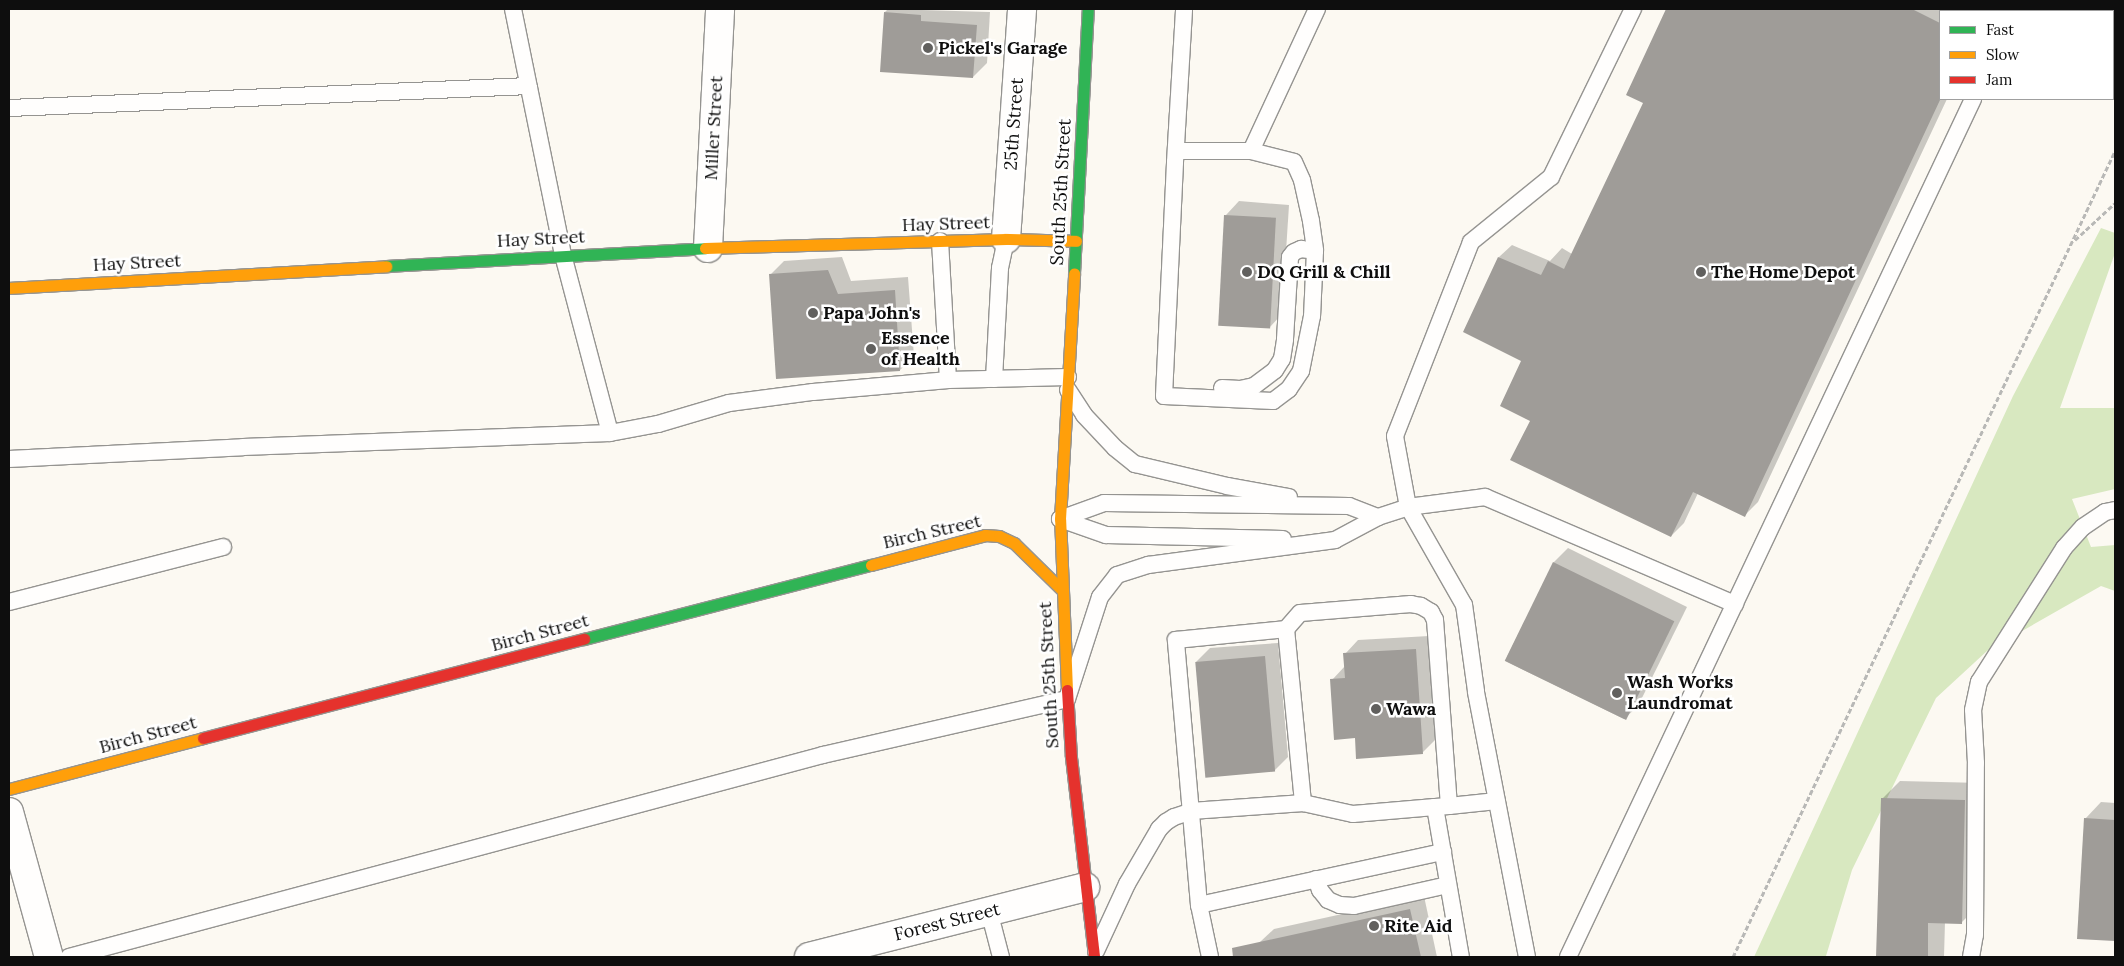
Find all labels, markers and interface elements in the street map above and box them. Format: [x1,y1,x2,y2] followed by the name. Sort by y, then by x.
[1939,10,2114,100] legend
[1986,20,2014,39] text: Fast
[938,37,1067,59] place label: Pickel's Garage
[922,42,934,54] marker: Pickel's Garage
[1986,45,2019,64] text: Slow
[1986,70,2013,89] text: Jam
[700,75,728,181] street label: Miller Street
[1000,77,1028,171] street label: 25th Street
[1046,118,1076,266] street label: South 25th Street
[902,212,990,236] street label: Hay Street
[496,226,586,252] street label: Hay Street
[92,250,182,276] street label: Hay Street
[1257,261,1391,283] place label: DQ Grill & Chill
[1711,261,1855,283] place label: The Home Depot
[1241,266,1253,278] marker: DQ Grill & Chill
[1695,266,1707,278] marker: The Home Depot
[823,302,921,324] place label: Papa John's
[807,307,819,319] marker: Papa John's
[881,328,960,370] place label: Essence of Health
[865,343,877,355] marker: Essence of Health
[881,510,983,554] street label: Birch Street
[1034,601,1064,749] street label: South 25th Street
[489,610,591,656] street label: Birch Street
[1627,672,1733,714] place label: Wash Works Laundromat
[1611,687,1623,699] marker: Wash Works Laundromat
[1386,698,1436,720] place label: Wawa
[1370,703,1382,715] marker: Wawa
[97,712,199,758] street label: Birch Street
[892,898,1002,946] street label: Forest Street
[1384,915,1453,937] place label: Rite Aid
[1368,920,1380,932] marker: Rite Aid

